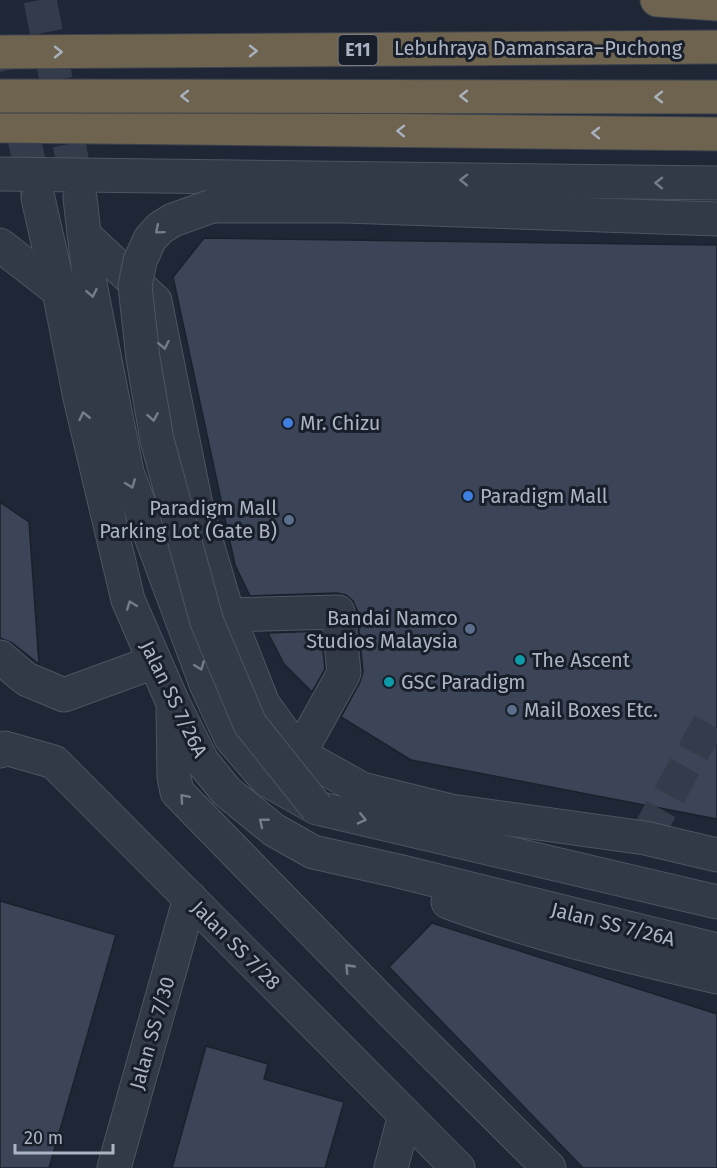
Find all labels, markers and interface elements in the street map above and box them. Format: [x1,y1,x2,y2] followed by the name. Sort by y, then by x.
[338,35,378,65] road number: E11
[394,36,683,60] street label: Lebuhraya Damansara–Puchong
[249,44,258,57] one-way arrow
[54,46,63,58] one-way arrow
[180,90,189,102] one-way arrow
[459,90,468,102] one-way arrow
[654,91,663,103] one-way arrow
[396,124,405,137] one-way arrow
[591,127,600,139] one-way arrow
[459,174,468,186] one-way arrow
[654,177,663,189] one-way arrow
[155,223,166,234] one-way arrow
[85,288,98,298] one-way arrow
[157,340,170,350] one-way arrow
[78,411,91,421] one-way arrow
[300,411,380,435] place label: Mr. Chizu
[147,412,159,421] one-way arrow
[281,416,295,430] marker: Mr. Chizu
[124,478,137,489] one-way arrow
[480,484,608,508] place label: Paradigm Mall
[461,489,475,503] marker: Paradigm Mall
[99,496,277,543] place label: Paradigm Mall Parking Lot (Gate B)
[282,513,296,527] marker: Paradigm Mall Parking Lot (Gate B)
[126,600,138,611] one-way arrow
[306,606,458,653] place label: Bandai Namco Studios Malaysia
[463,622,477,636] marker: Bandai Namco Studios Malaysia
[135,637,213,762] street label: Jalan SS 7/26A
[532,648,631,672] place label: The Ascent
[513,653,527,667] marker: The Ascent
[192,661,205,671] one-way arrow
[401,670,525,694] place label: GSC Paradigm
[382,675,396,689] marker: GSC Paradigm
[524,698,658,722] place label: Mail Boxes Etc.
[505,703,519,717] marker: Mail Boxes Etc.
[180,794,191,805] one-way arrow
[357,811,367,824] one-way arrow
[259,818,270,829] one-way arrow
[187,896,285,994] street label: Jalan SS 7/28
[548,897,678,951] street label: Jalan SS 7/26A
[345,964,356,975] one-way arrow
[124,974,180,1092] street label: Jalan SS 7/30
[15,1117,112,1155] scale bar
[24,1127,63,1149] text: 20 m

